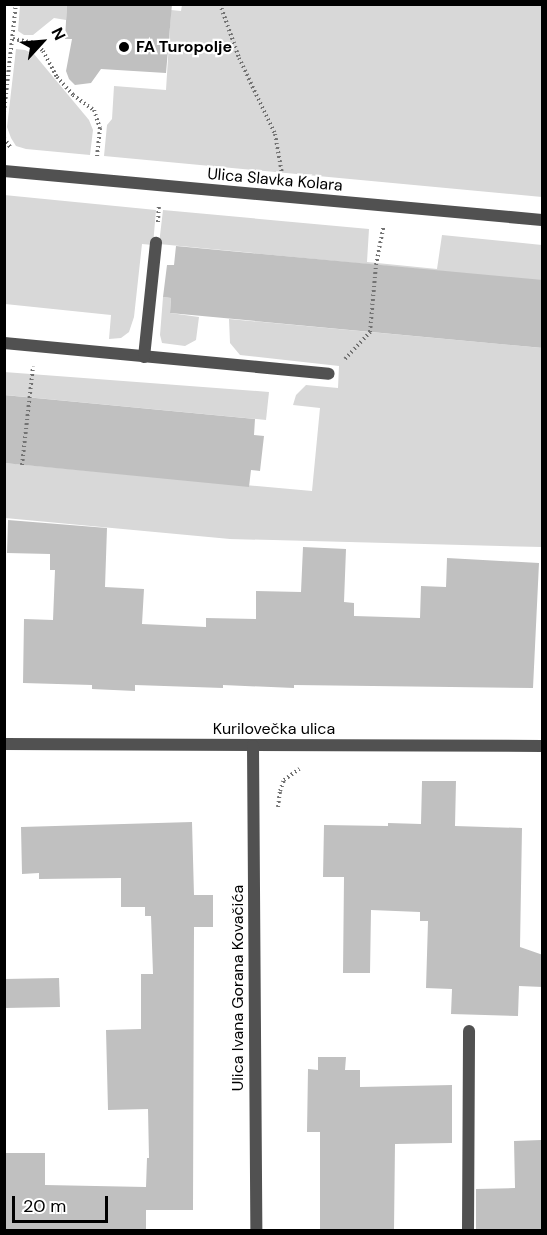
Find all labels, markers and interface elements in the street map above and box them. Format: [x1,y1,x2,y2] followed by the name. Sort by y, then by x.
[12,12,72,72] north arrow
[47,24,71,44] text: N
[136,37,232,57] place label: FA Turopolje
[117,40,131,54] marker: FA Turopolje
[207,165,343,195] street label: Ulica Slavka Kolara
[213,719,335,739] street label: Kurilovečka ulica
[228,885,248,1091] street label: Ulica Ivana Gorana Kovačića
[15,1184,111,1222] scale bar
[23,1194,66,1218] text: 20 m

